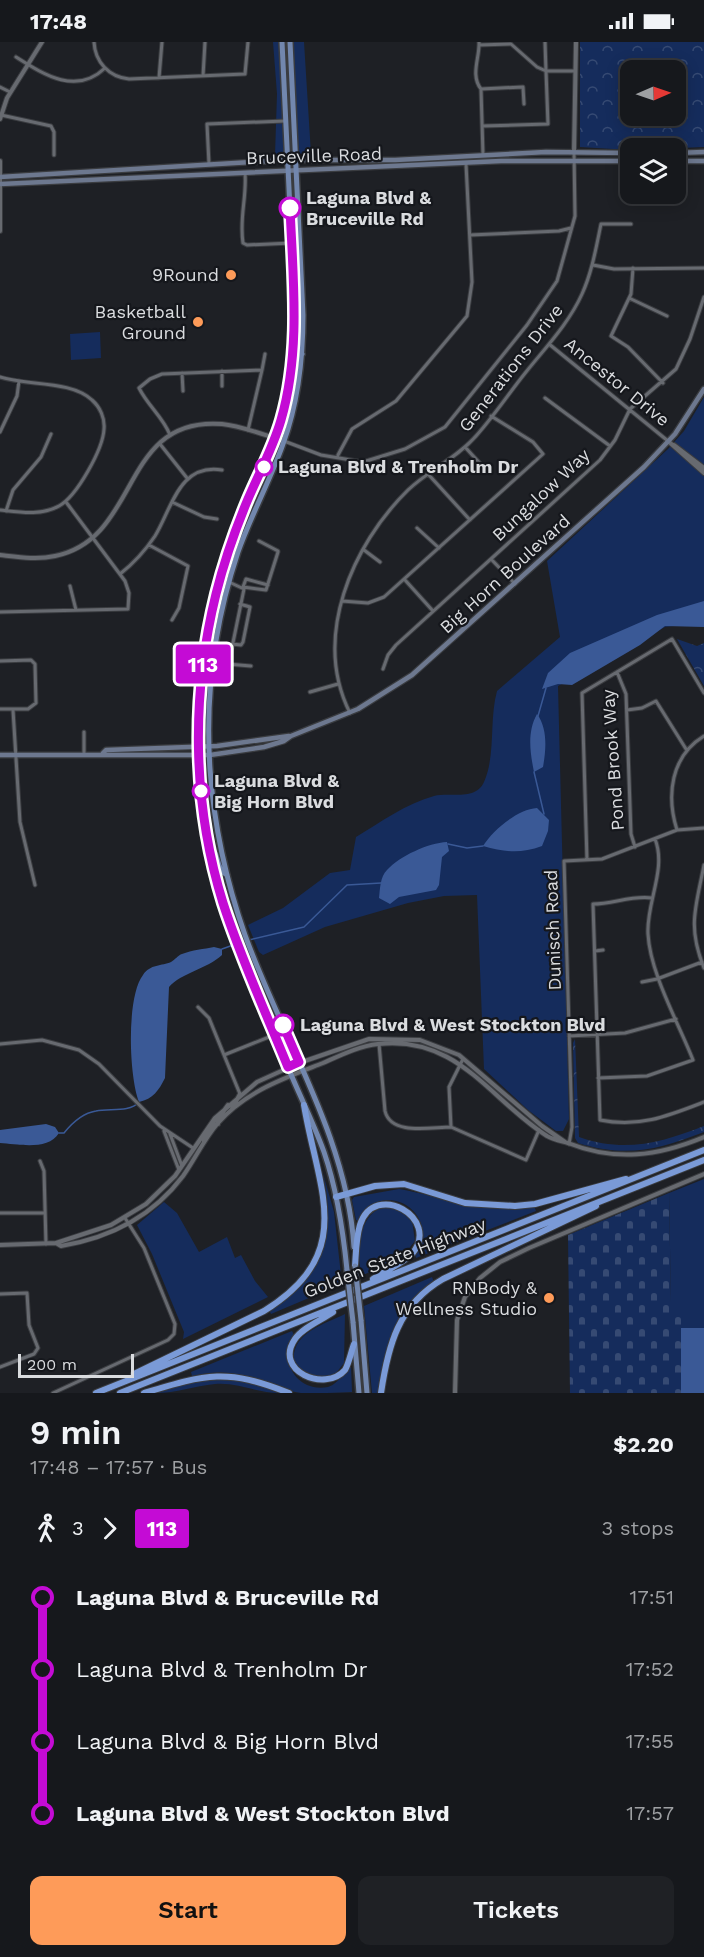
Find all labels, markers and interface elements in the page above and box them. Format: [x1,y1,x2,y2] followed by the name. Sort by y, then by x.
[30,9,87,34] text: 17:48
[620,60,686,126] north arrow
[620,60,686,204] map controls
[620,138,686,204] button: layers
[246,143,382,168] street label: Bruceville Road
[306,187,431,229] place label: Laguna Blvd & Bruceville Rd
[279,197,301,219] marker: Laguna Blvd & Bruceville Rd
[152,264,219,285] place label: 9Round
[224,268,238,282] marker: 9Round
[454,300,567,436] street label: Generations Drive
[95,301,186,343] place label: Basketball Ground
[191,315,205,329] marker: Basketball Ground
[561,333,674,430] street label: Ancestor Drive
[488,444,594,545] street label: Bungalow Way
[278,456,518,477] place label: Laguna Blvd & Trenholm Dr
[255,458,273,476] marker: Laguna Blvd & Trenholm Dr
[435,510,574,638] street label: Big Horn Boulevard
[168,644,238,684] line badge: 113
[188,652,218,677] text: 113
[597,688,628,831] street label: Pond Brook Way
[214,770,339,812] place label: Laguna Blvd & Big Horn Blvd
[192,782,210,800] marker: Laguna Blvd & Big Horn Blvd
[540,869,565,991] street label: Dunisch Road
[272,1014,294,1036] marker: Laguna Blvd & West Stockton Blvd
[300,1014,606,1035] place label: Laguna Blvd & West Stockton Blvd
[301,1213,490,1302] street label: Golden State Highway
[395,1277,538,1319] place label: RNBody & Wellness Studio
[542,1291,556,1305] marker: RNBody & Wellness Studio
[18,1351,134,1378] scale bar
[27,1355,77,1374] text: 200 m
[30,1413,121,1452] text: 9 min
[613,1432,674,1457] text: $2.20
[30,1455,207,1479] text: 17:48 – 17:57 · Bus
[30,1512,63,1545] icon: walk
[93,1512,126,1545] icon: forward
[72,1516,84,1540] text: 3
[147,1516,177,1541] text: 113
[602,1516,674,1540] text: 3 stops
[76,1585,379,1610] text: Laguna Blvd & Bruceville Rd
[630,1585,674,1609] text: 17:51
[76,1657,367,1682] text: Laguna Blvd & Trenholm Dr
[626,1657,674,1681] text: 17:52
[76,1729,379,1754] text: Laguna Blvd & Big Horn Blvd
[626,1729,674,1753] text: 17:55
[76,1801,450,1826] text: Laguna Blvd & West Stockton Blvd
[626,1801,674,1825] text: 17:57
[30,1876,346,1945] button: Start
[358,1876,674,1945] button: Tickets

